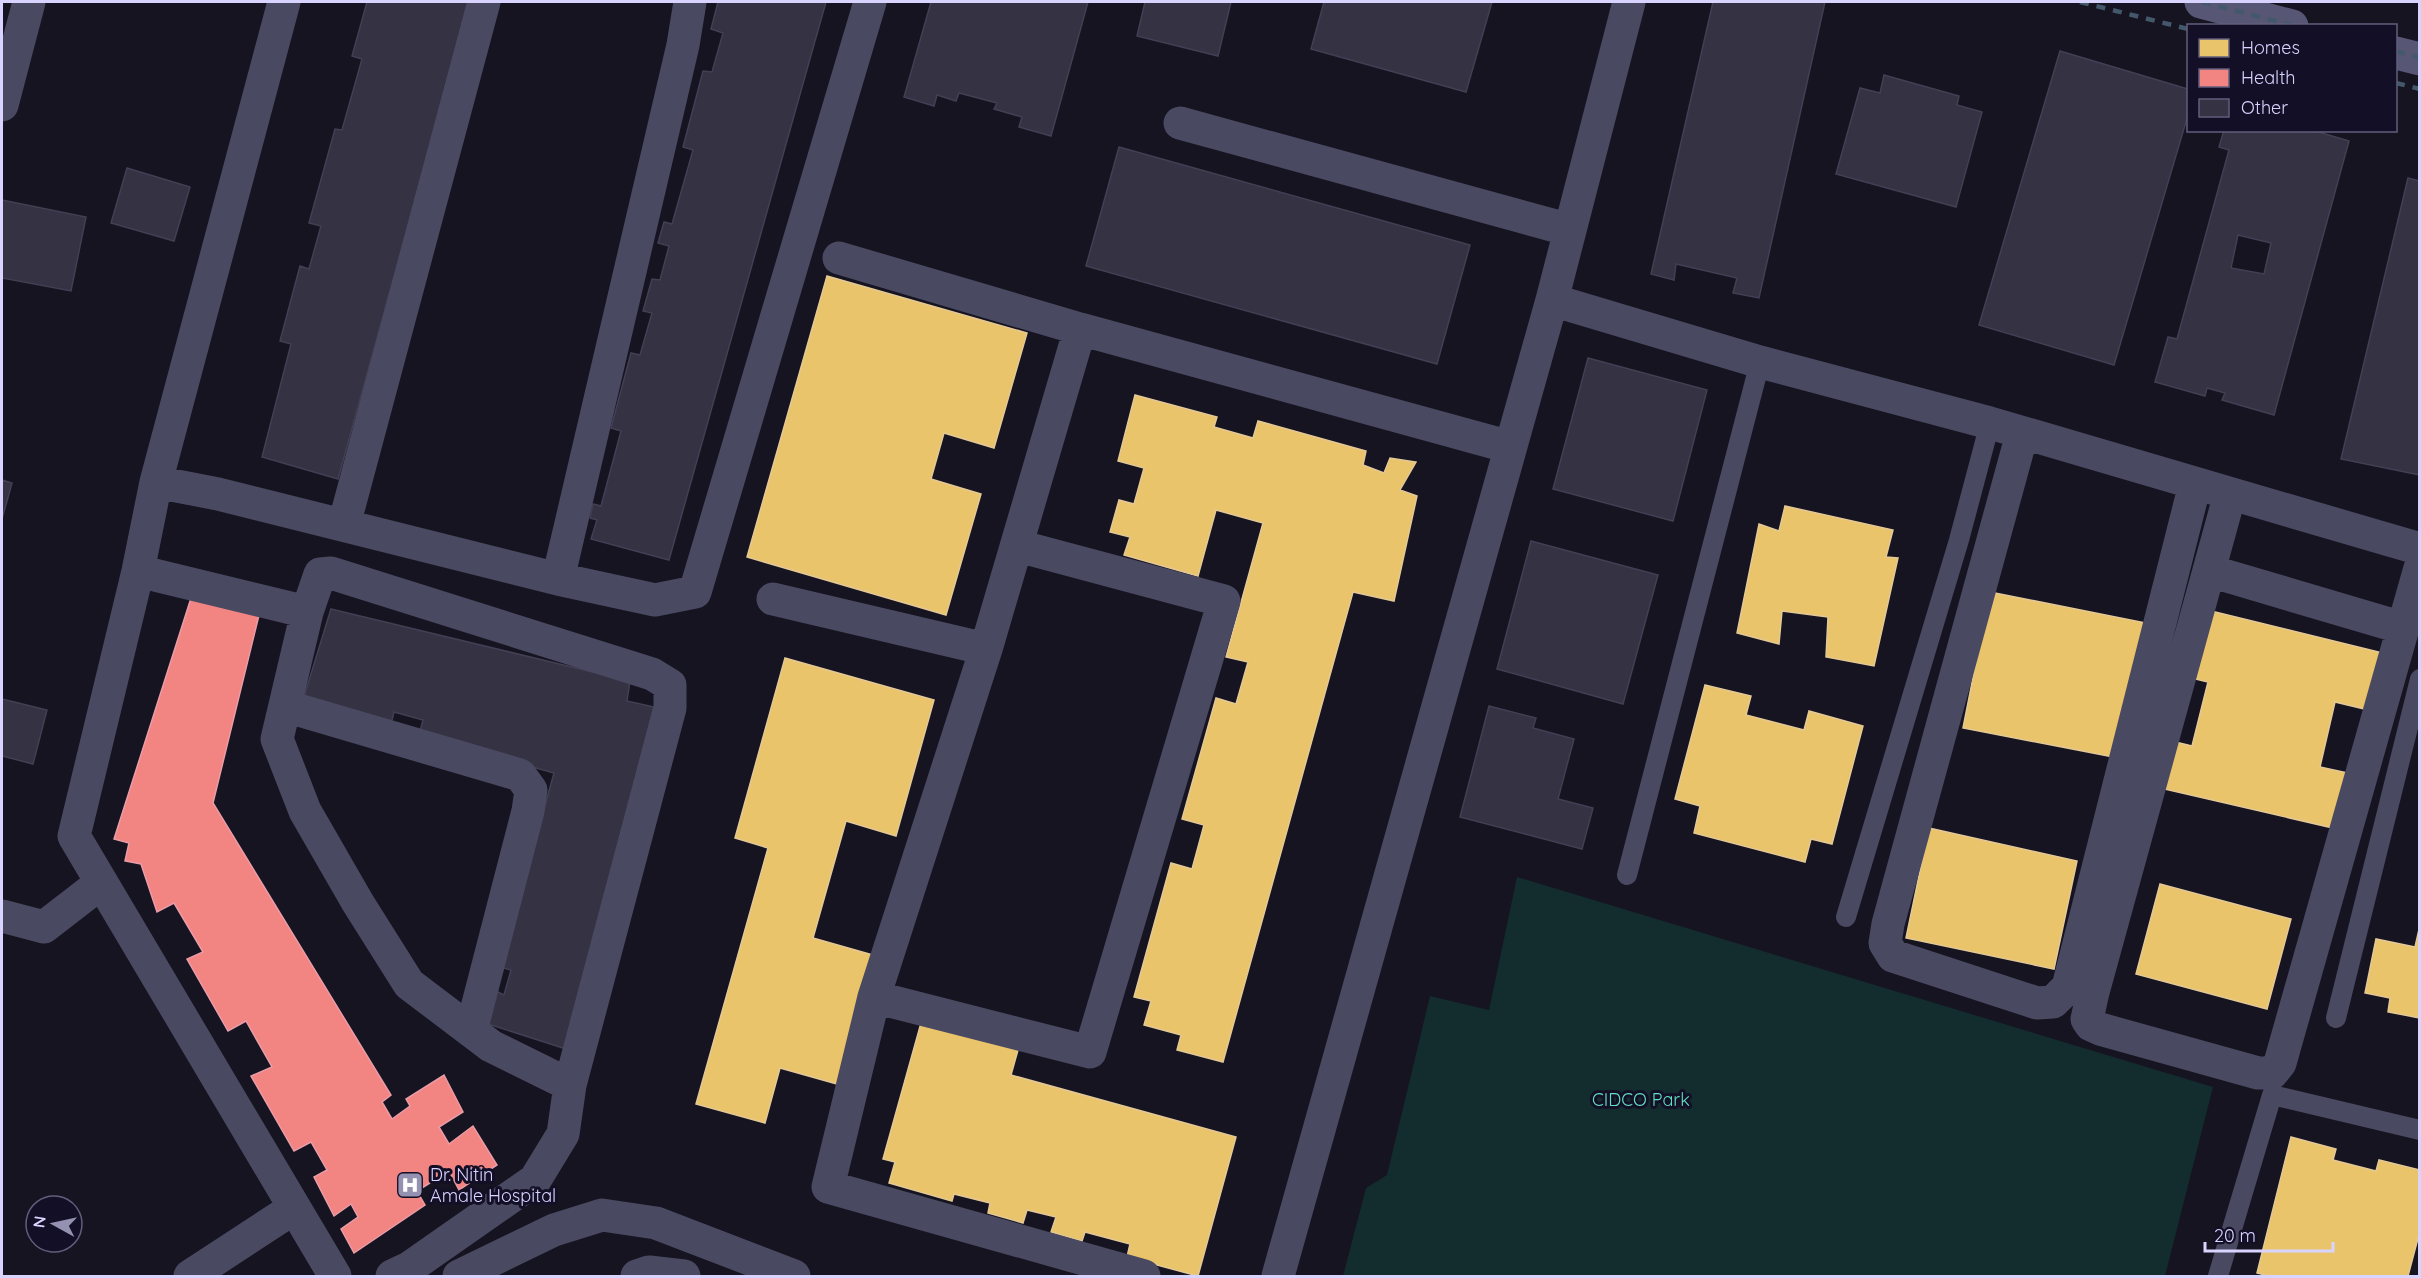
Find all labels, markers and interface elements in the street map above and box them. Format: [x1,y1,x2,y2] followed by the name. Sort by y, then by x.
[2187,24,2397,132] legend
[2241,36,2300,59] text: Homes
[2241,66,2296,89] text: Health
[2241,96,2288,119] text: Other
[1592,1088,1690,1111] park label: CIDCO Park
[430,1163,556,1207] place label: Dr. Nitin Amale Hospital
[395,1170,425,1200] hospital icon: Dr. Nitin Amale Hospital
[24,1194,84,1254] north arrow
[28,1215,50,1229] text: N
[2205,1215,2332,1253] scale bar
[2214,1224,2256,1247] text: 20 m

